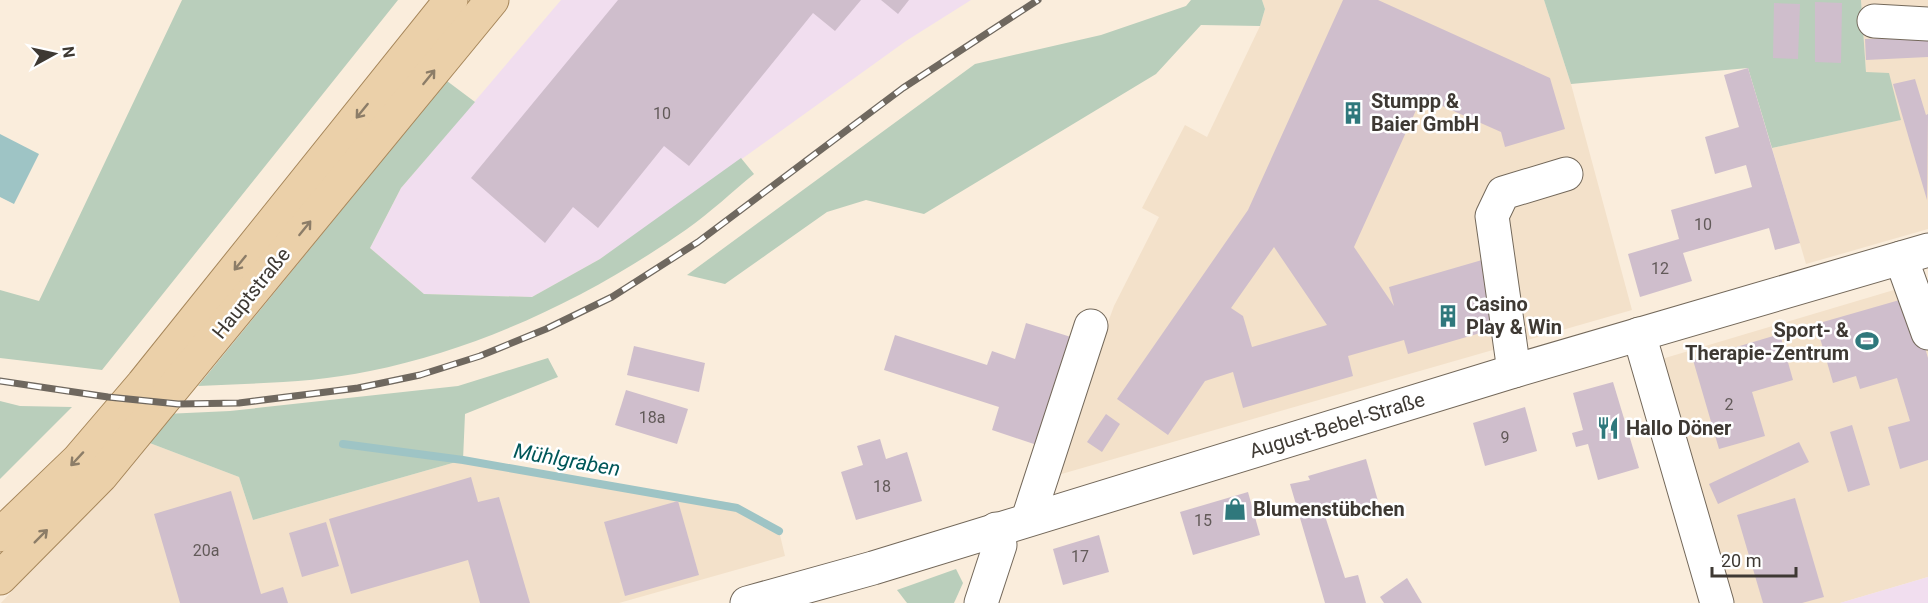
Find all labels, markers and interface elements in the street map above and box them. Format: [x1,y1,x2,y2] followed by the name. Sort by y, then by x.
[24,24,84,84] north arrow
[58,45,79,59] text: N
[422,69,435,85] one-way arrow
[1371,89,1479,136] place label: Stumpp & Baier GmbH
[1340,100,1366,126] building icon: Stumpp & Baier GmbH
[356,103,369,119] one-way arrow
[653,104,671,123] house number: 10
[1694,215,1712,234] house number: 10
[298,220,311,236] one-way arrow
[207,242,295,344] street label: Hauptstraße
[234,255,247,271] one-way arrow
[1651,259,1669,278] house number: 12
[1466,292,1562,339] place label: Casino Play & Win
[1435,303,1461,329] building icon: Casino Play & Win
[1685,318,1849,365] place label: Sport- & Therapie-Zentrum
[1854,328,1880,354] sports icon: Sport- & Therapie-Zentrum
[1246,387,1428,463] street label: August-Bebel-Straße
[1725,395,1734,414] house number: 2
[639,408,665,427] house number: 18a
[1595,415,1621,441] restaurant icon: Hallo Döner
[1626,416,1732,440] place label: Hallo Döner
[1501,428,1510,447] house number: 9
[512,439,622,481] water label: Mühlgraben
[70,452,85,467] one-way arrow
[873,477,891,496] house number: 18
[1222,496,1248,522] shop icon: Blumenstübchen
[1253,497,1405,521] place label: Blumenstübchen
[1194,511,1212,530] house number: 15
[34,529,49,544] one-way arrow
[1712,540,1796,578] scale bar
[193,541,219,560] house number: 20a
[1071,547,1089,566] house number: 17
[1721,550,1761,571] text: 20 m

